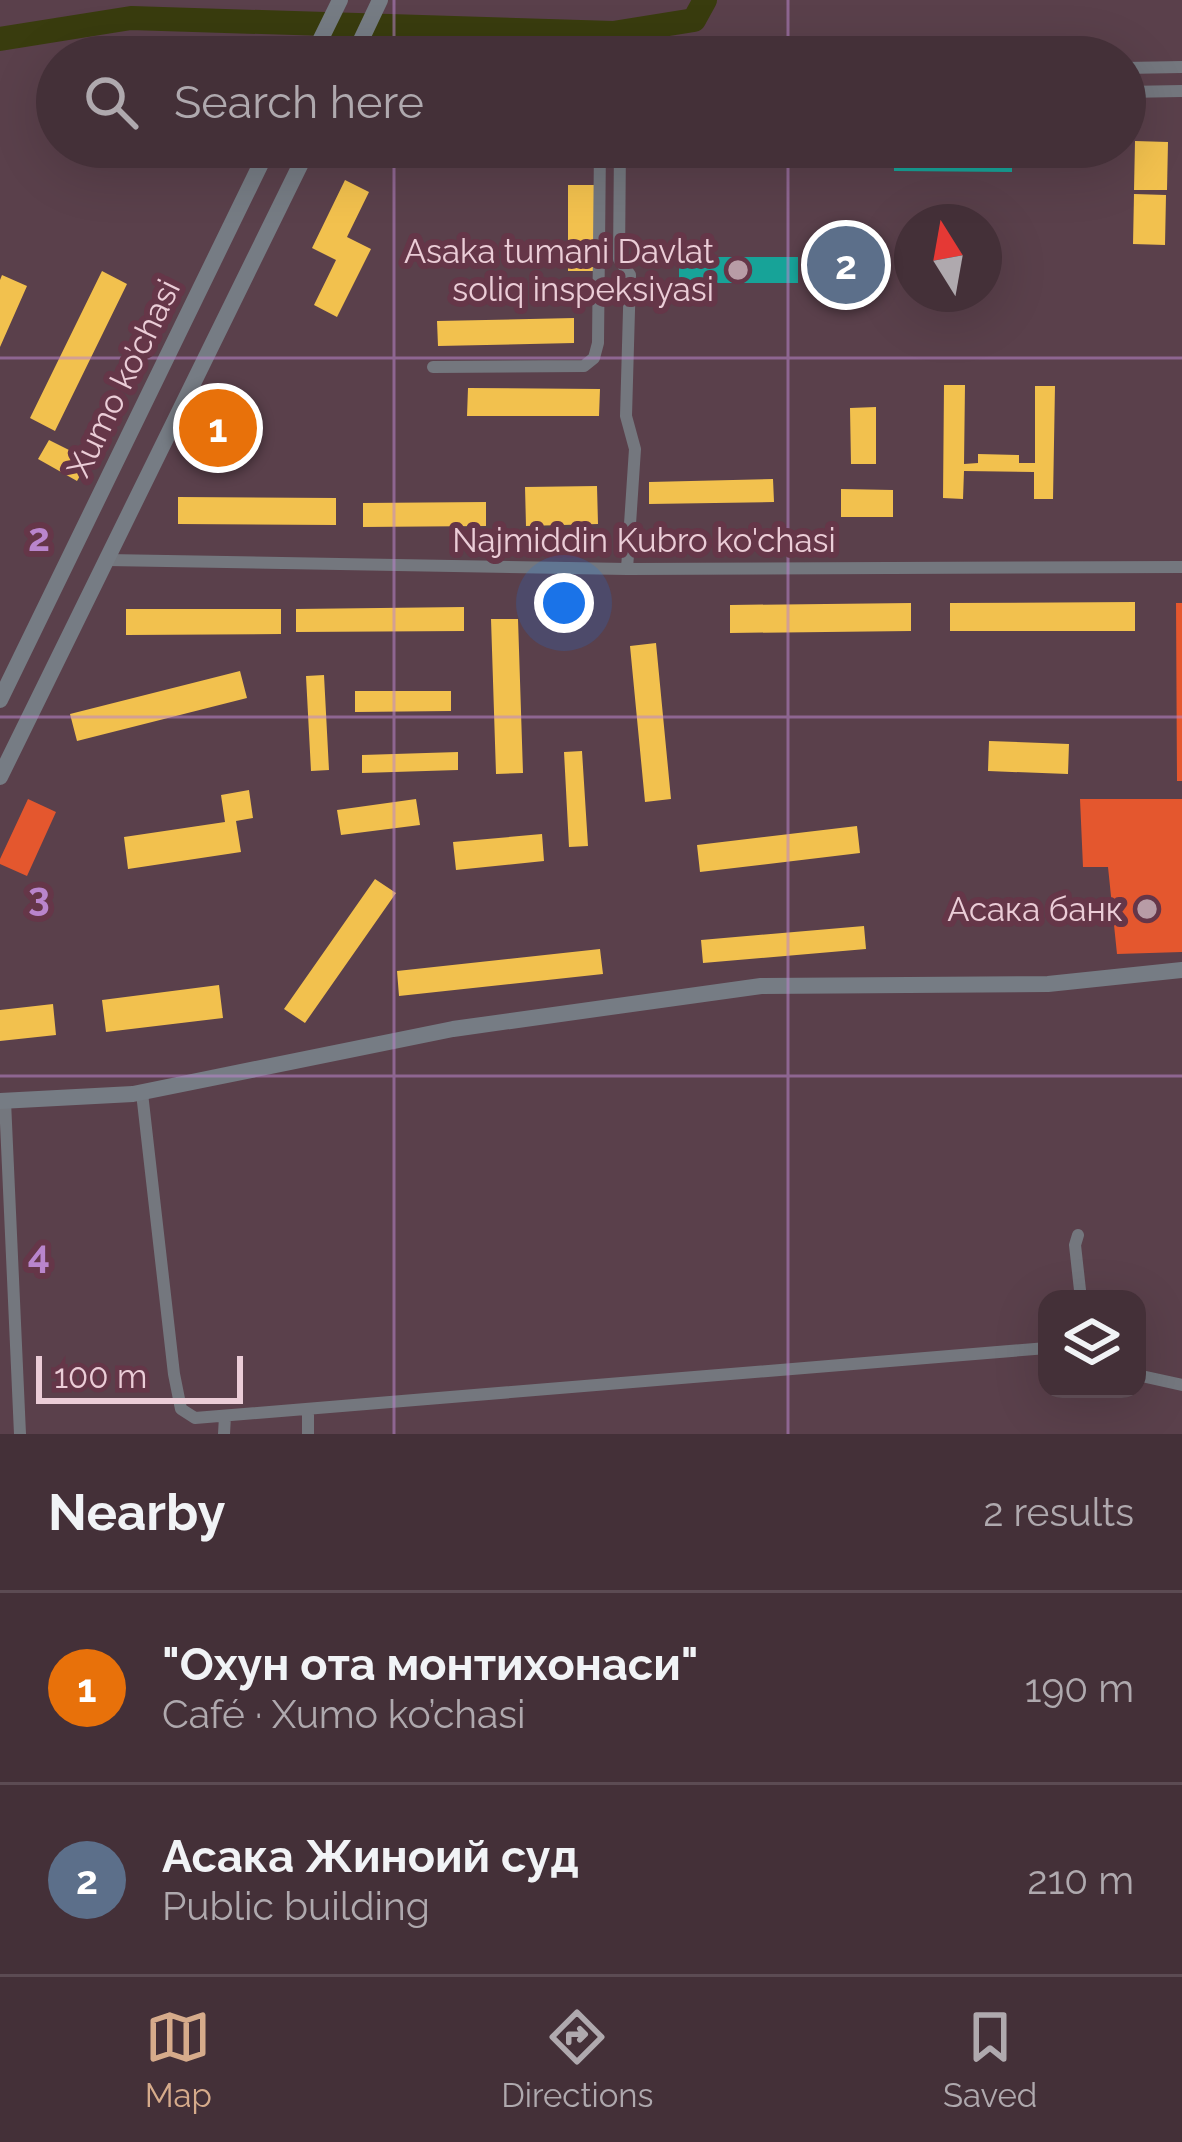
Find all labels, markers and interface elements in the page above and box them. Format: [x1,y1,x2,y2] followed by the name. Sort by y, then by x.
[36,36,1146,168] search box
[78,69,144,135] icon: search
[174,76,424,129] text: Search here
[894,204,1002,312] north arrow
[807,220,885,310] pin: 2
[404,232,714,309] place label: Asaka tumani Davlat soliq inspeksiyasi
[725,257,751,283] marker: Asaka tumani Davlat soliq inspeksiyasi
[59,273,188,483] street label: Xumo ko’chasi
[179,383,257,473] pin: 1
[28,514,50,560] text: 2
[452,521,836,560] street label: Najmiddin Kubro ko'chasi
[534,573,594,633] your location
[28,873,50,919] text: 3
[947,890,1123,929] place label: Асака банк
[1134,896,1160,922] marker: Асака банк
[28,1231,50,1277] text: 4
[1038,1290,1146,1398] map controls
[1038,1290,1146,1398] button: layers
[36,1350,243,1403] scale bar
[54,1357,147,1396] text: 100 m
[48,1482,225,1542] text: Nearby
[983,1489,1134,1535] text: 2 results
[162,1638,698,1691] text: "Охун ота монтихонаси"
[77,1665,97,1711] text: 1
[1025,1665,1134,1711] text: 190 m
[162,1691,526,1737] text: Café · Xumo ko’chasi
[162,1830,579,1883] text: Асака Жиноий суд
[76,1857,98,1903] text: 2
[1027,1857,1134,1903] text: 210 m
[162,1883,430,1929] text: Public building
[145,2004,212,2115] tab: Map
[501,2004,654,2115] tab: Directions
[943,2004,1037,2115] tab: Saved

